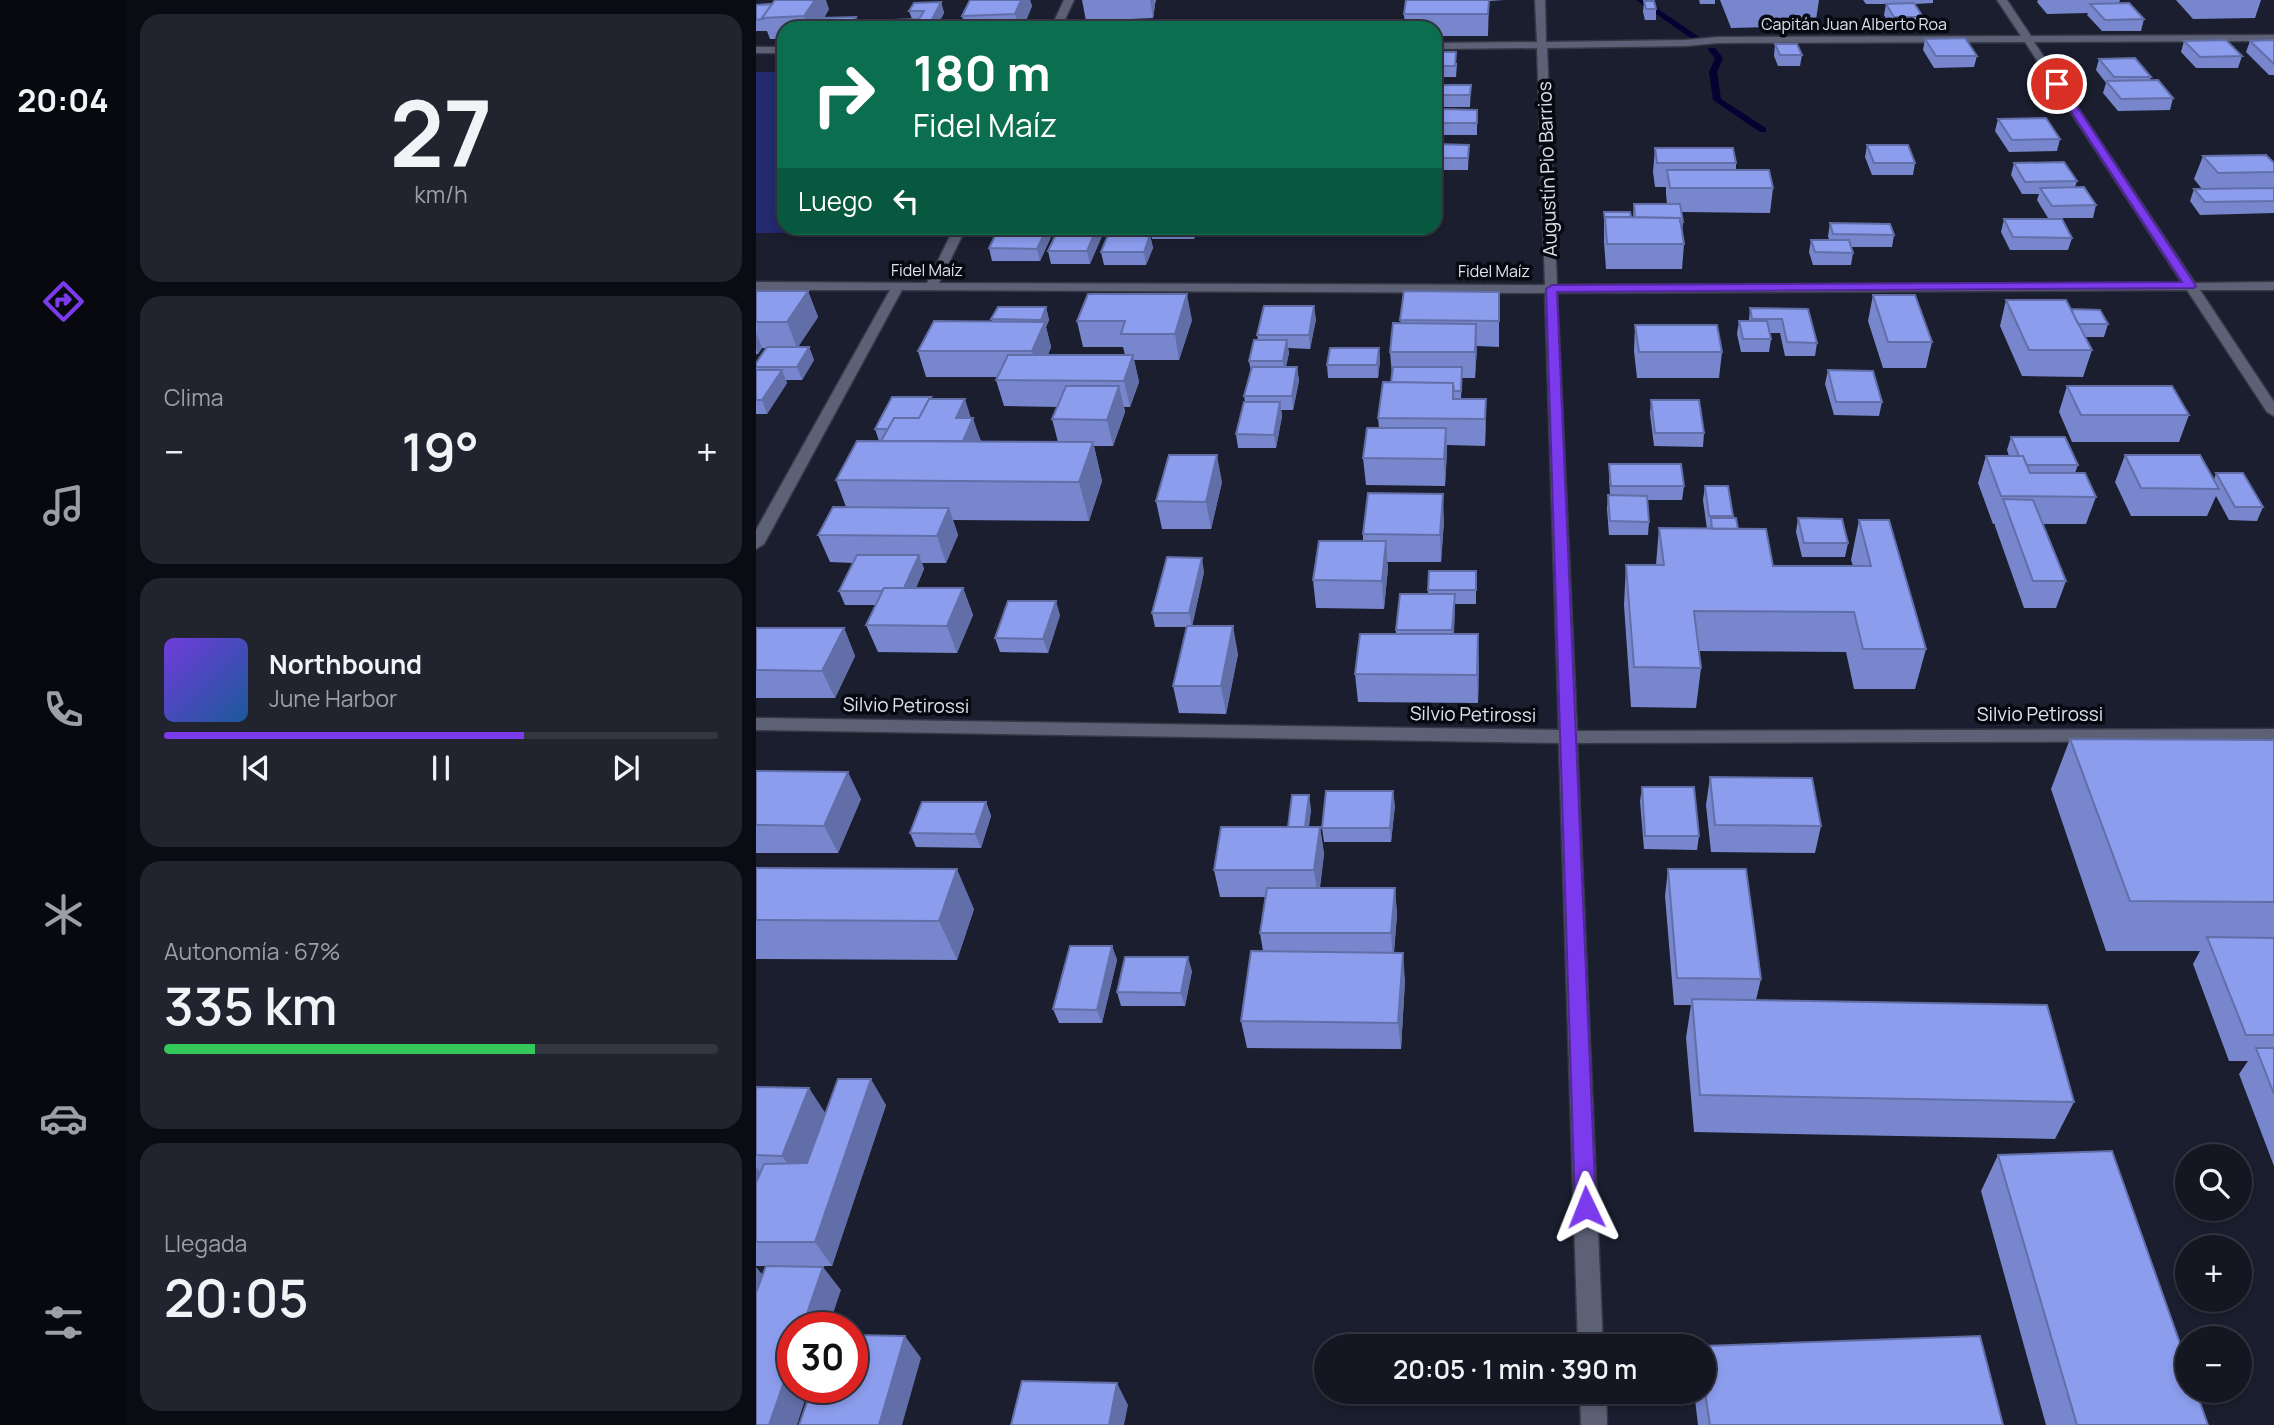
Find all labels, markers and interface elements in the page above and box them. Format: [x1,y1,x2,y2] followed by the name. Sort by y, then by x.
[1761,13,1947,35] street label: Capitán Juan Alberto Roa
[913,39,1051,106] text: 180 m
[798,49,889,140] icon: right
[2027,54,2087,114] pin
[2038,65,2076,103] icon: arrive
[390,70,492,194] text: 27
[17,78,109,122] text: 20:04
[1531,81,1563,257] street label: Augustín Pio Barrios
[913,103,1057,147] text: Fidel Maíz
[414,178,468,210] text: km/h
[887,182,925,220] icon: left
[798,183,873,219] text: Luego
[891,259,963,281] street label: Fidel Maíz
[1458,260,1530,282] street label: Fidel Maíz
[39,277,88,326] icon: directions
[164,381,223,413] text: Clima
[401,416,479,487] text: 19°
[164,425,185,477] text: −
[696,425,718,477] text: +
[39,481,88,530] icon: music
[269,646,422,682] text: Northbound
[269,682,397,714] text: June Harbor
[39,685,88,734] icon: phone
[843,691,969,719] street label: Silvio Petirossi
[1410,700,1536,728] street label: Silvio Petirossi
[1977,701,2103,727] street label: Silvio Petirossi
[237,749,275,787] icon: previous
[422,749,460,787] icon: pause
[607,749,645,787] icon: next
[39,890,88,939] icon: climate
[164,935,340,967] text: Autonomía · 67%
[164,970,337,1041] text: 335 km
[39,1094,88,1143] icon: car
[2175,1144,2252,1403] map controls
[2175,1144,2252,1221] button: search
[1549,1170,1623,1244] position arrow
[164,1227,247,1259] text: Llegada
[2175,1235,2252,1312] button: +
[164,1262,309,1333] text: 20:05
[39,1298,88,1347] icon: filters
[777,1312,868,1403] speed limit sign: 30
[2175,1326,2252,1403] button: −
[1393,1351,1637,1387] text: 20:05 · 1 min · 390 m

